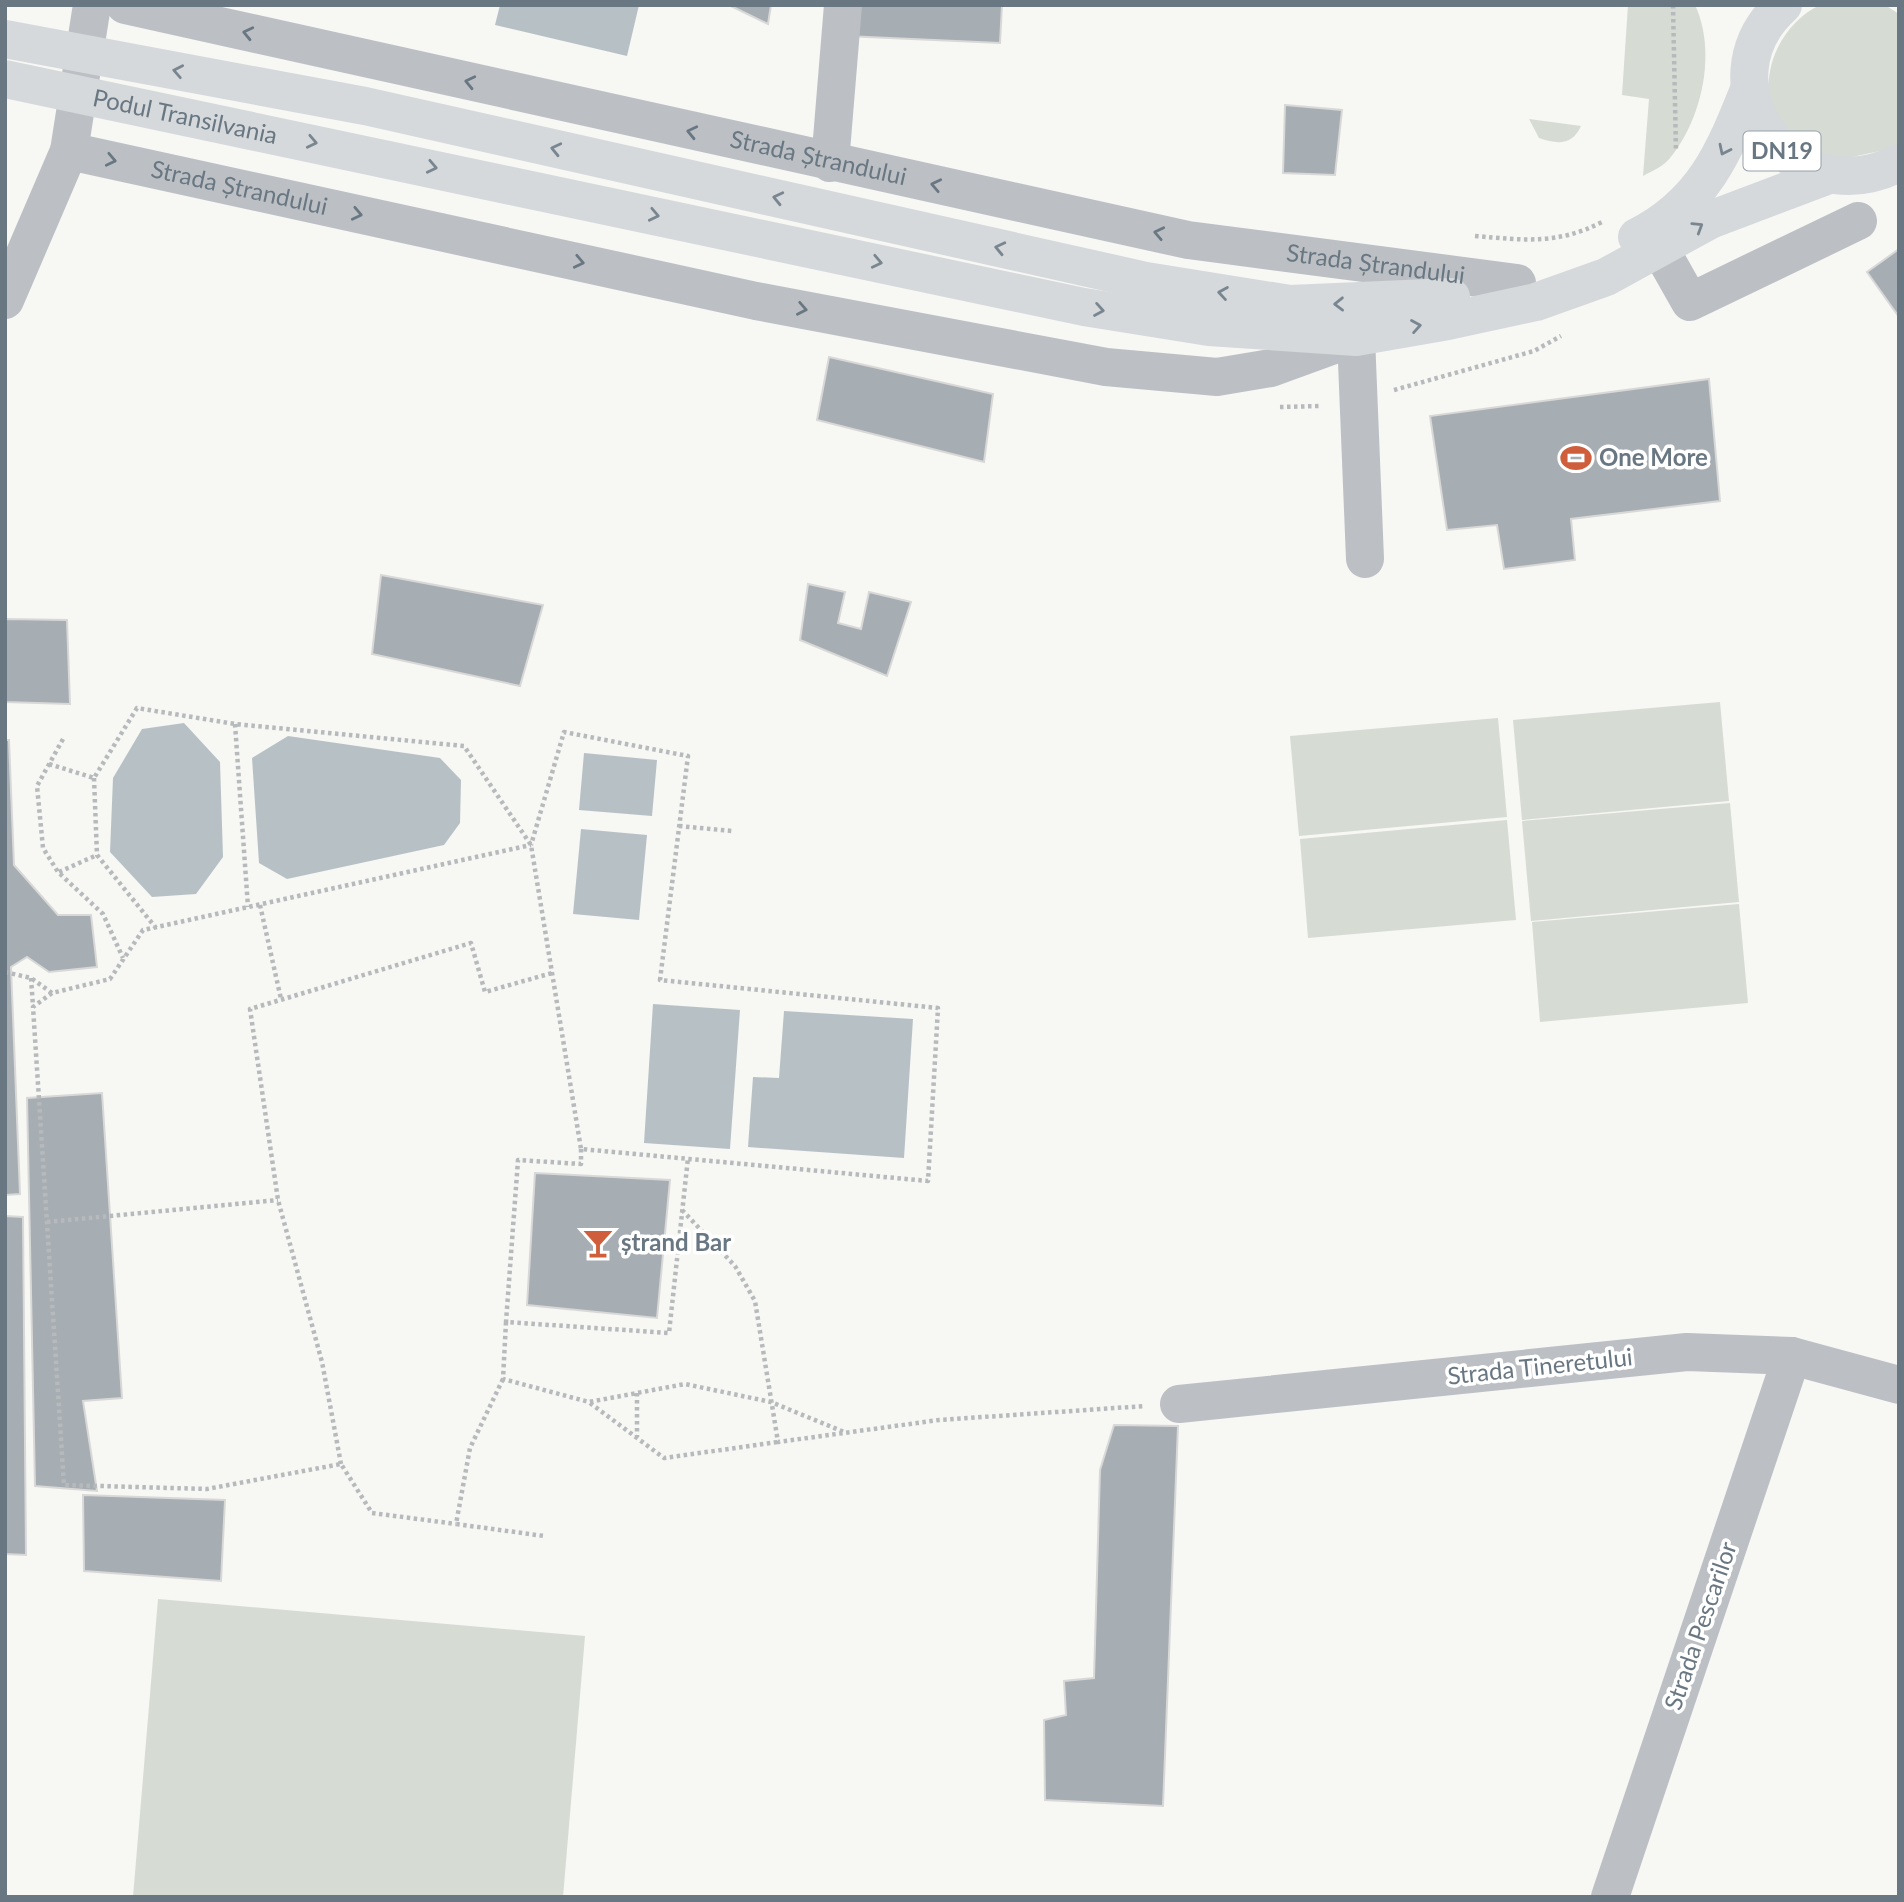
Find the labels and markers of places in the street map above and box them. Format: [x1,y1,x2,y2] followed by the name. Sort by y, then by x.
[1559,441,1593,475] sports icon: One More
[1599,442,1708,471] place label: One More
[581,1226,615,1260] bar icon: ștrand Bar
[621,1227,731,1256] place label: ștrand Bar

